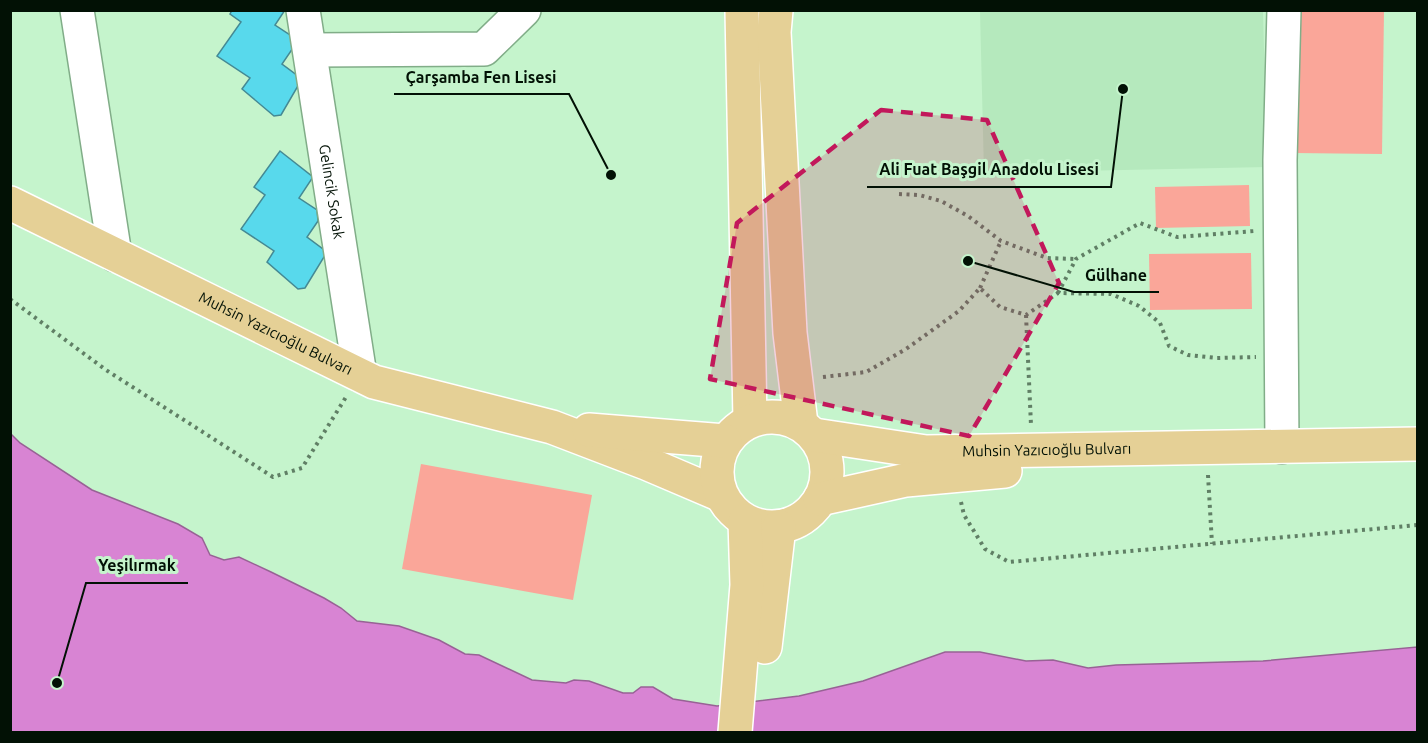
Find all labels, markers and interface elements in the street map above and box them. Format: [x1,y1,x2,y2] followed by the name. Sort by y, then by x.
[394,60,569,94] callout: Çarşamba Fen Lisesi
[406,68,556,87] text: Çarşamba Fen Lisesi
[316,143,348,241] street label: Gelincik Sokak
[867,153,1111,187] callout: Ali Fuat Başgil Anadolu Lisesi
[879,160,1099,179] text: Ali Fuat Başgil Anadolu Lisesi
[1074,258,1159,292] callout: Gülhane
[1085,266,1147,284] text: Gülhane
[196,288,356,378] street label: Muhsin Yazıcıoğlu Bulvarı
[962,440,1131,459] street label: Muhsin Yazıcıoğlu Bulvarı
[86,549,188,583] callout: Yeşilırmak
[98,556,176,575] text: Yeşilırmak

